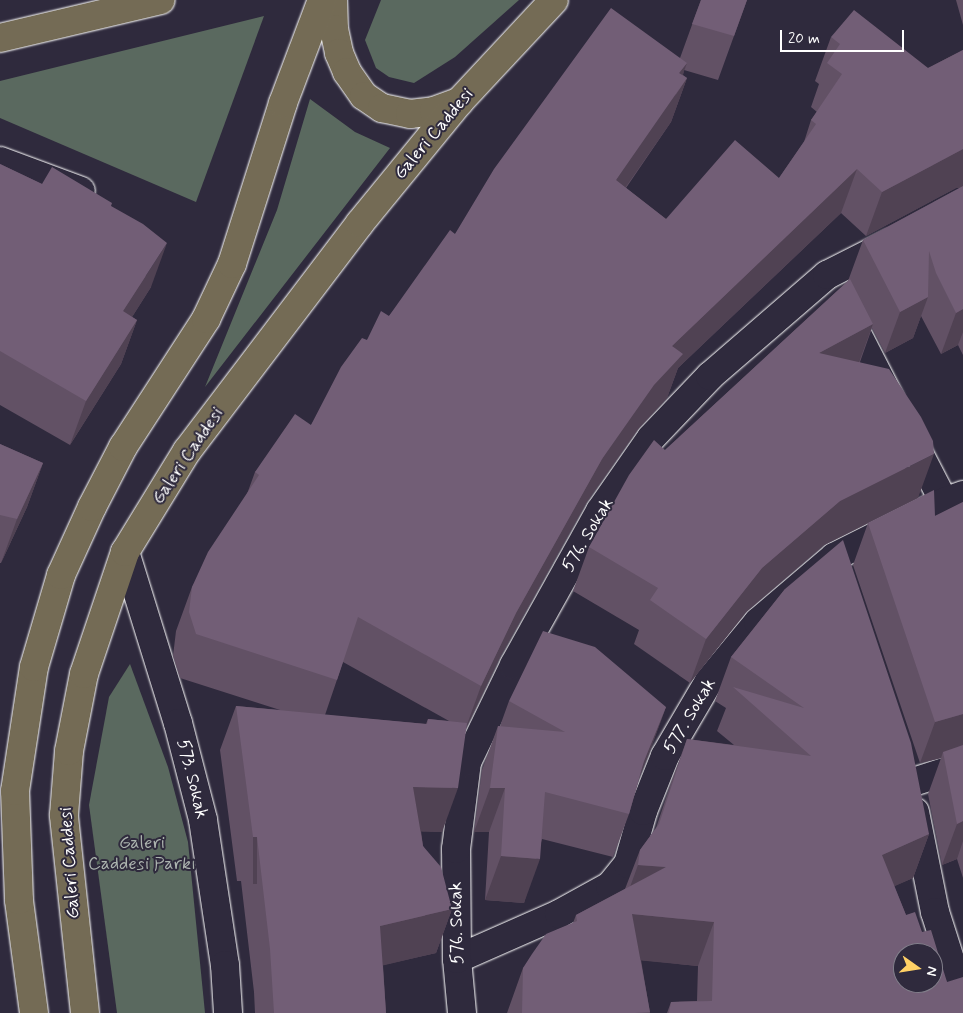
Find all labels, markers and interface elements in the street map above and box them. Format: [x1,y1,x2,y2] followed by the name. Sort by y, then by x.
[783,20,907,52] scale bar
[788,29,820,49] text: 20 m
[390,84,478,184] street label: Galeri Caddesi
[148,404,228,508] street label: Galeri Caddesi
[558,494,618,576] street label: 576. Sokak
[659,674,721,758] street label: 577. Sokak
[172,737,212,821] street label: 573. Sokak
[55,806,85,920] street label: Galeri Caddesi
[89,833,195,876] park label: Galeri Caddesi Parkı
[445,882,469,964] street label: 576. Sokak
[893,943,943,993] north arrow
[922,965,941,978] text: N

